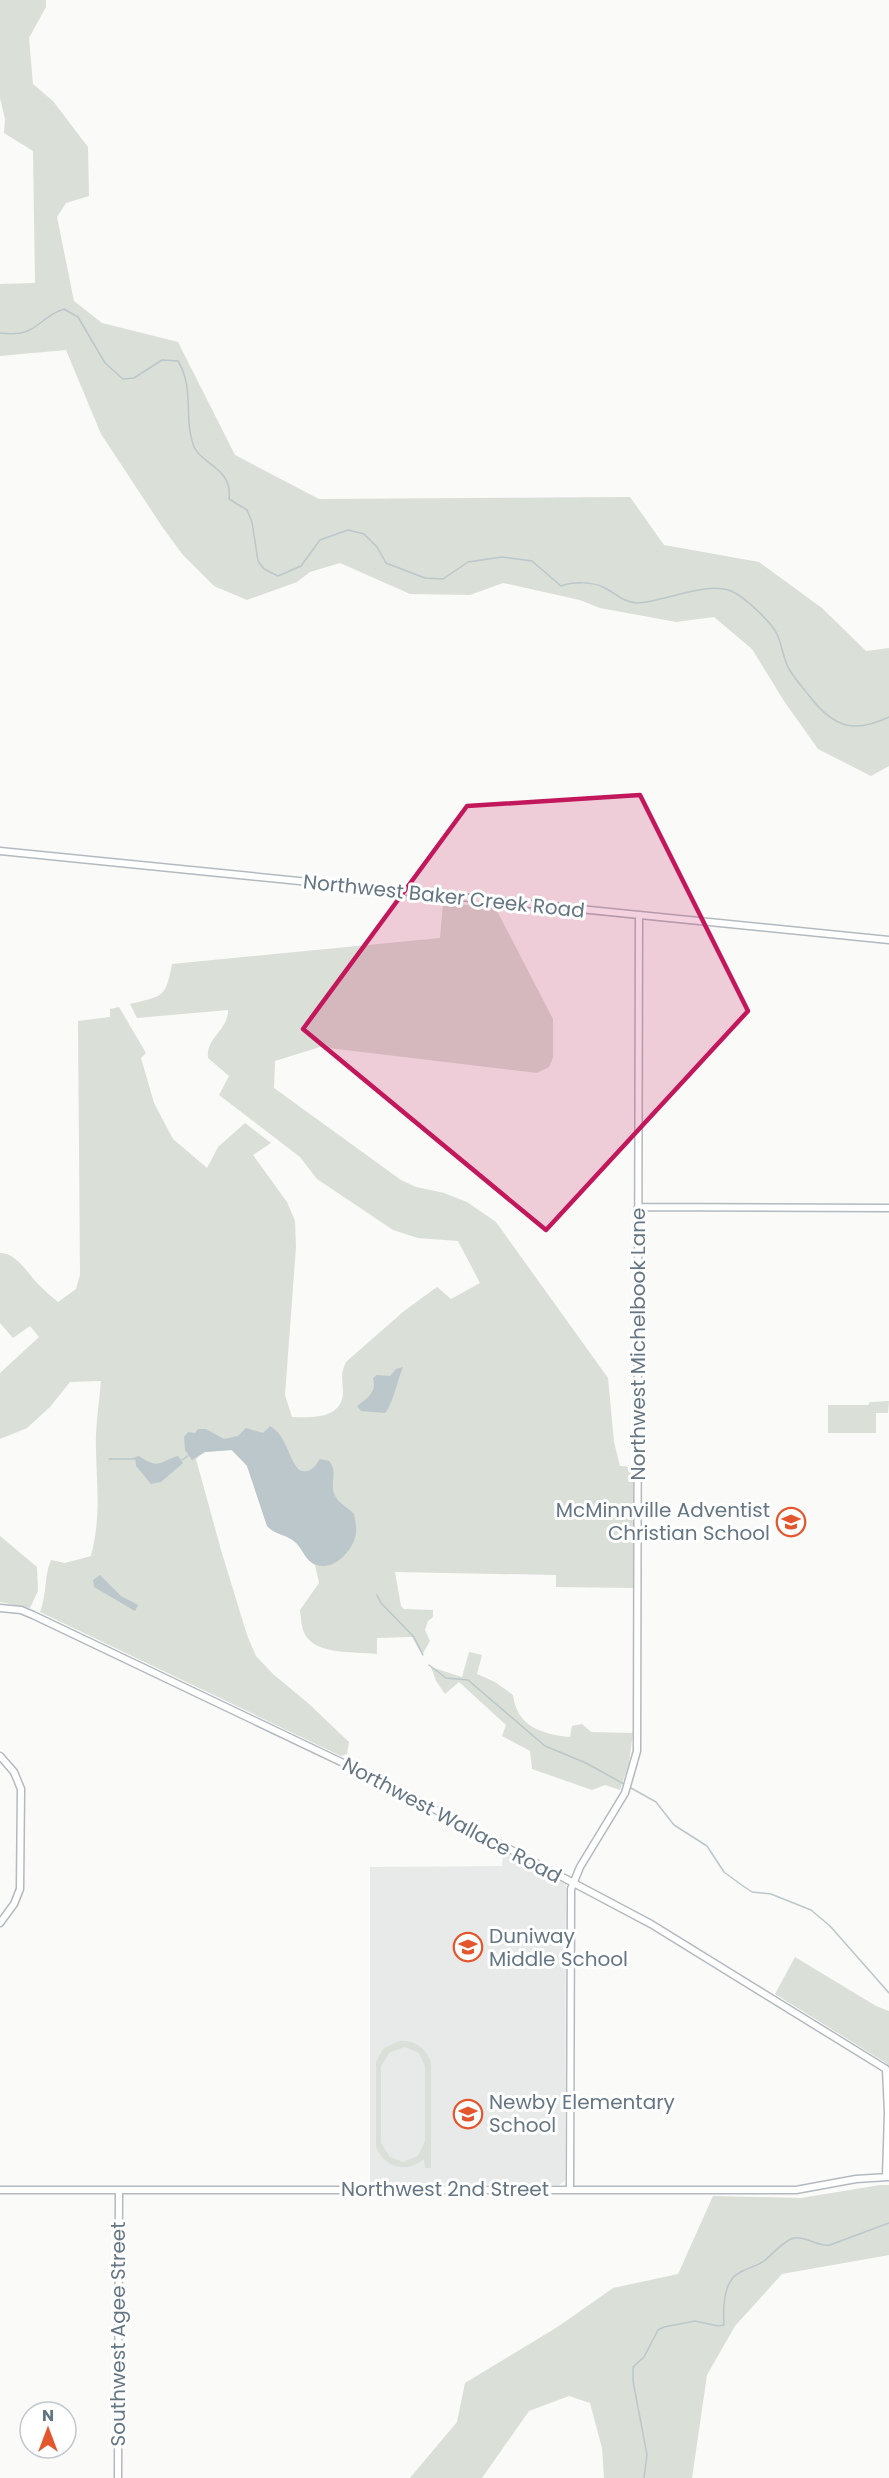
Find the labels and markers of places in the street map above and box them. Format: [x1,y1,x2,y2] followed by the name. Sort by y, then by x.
[556,1496,770,1547] place label: McMinnville Adventist Christian School
[775,1506,807,1538] school or university icon: McMinnville Adventist Christian School
[489,1922,628,1973] place label: Duniway Middle School
[452,1931,484,1963] school or university icon: Duniway Middle School
[489,2088,675,2139] place label: Newby Elementary School
[452,2098,484,2130] school or university icon: Newby Elementary School

